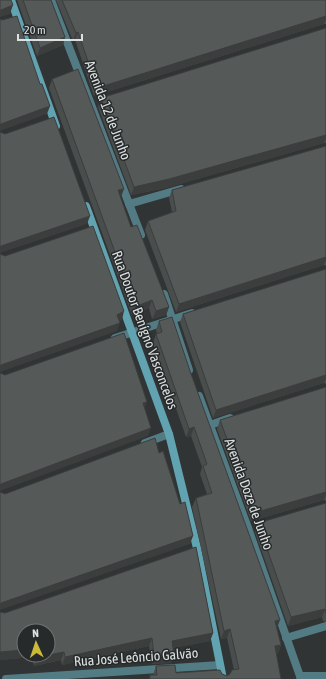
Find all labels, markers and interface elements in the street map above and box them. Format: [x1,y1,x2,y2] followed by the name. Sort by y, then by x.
[18,16,82,42] scale bar
[24,23,46,37] text: 20 m
[82,58,134,162] street label: Avenida 12 de Junho
[109,249,181,411] street label: Rua Doutor Benígno Vasconcelos
[221,436,277,552] street label: Avenida Doze de Junho
[16,623,56,663] north arrow
[32,627,39,639] text: N
[73,645,199,669] street label: Rua José Leôncio Galvão

